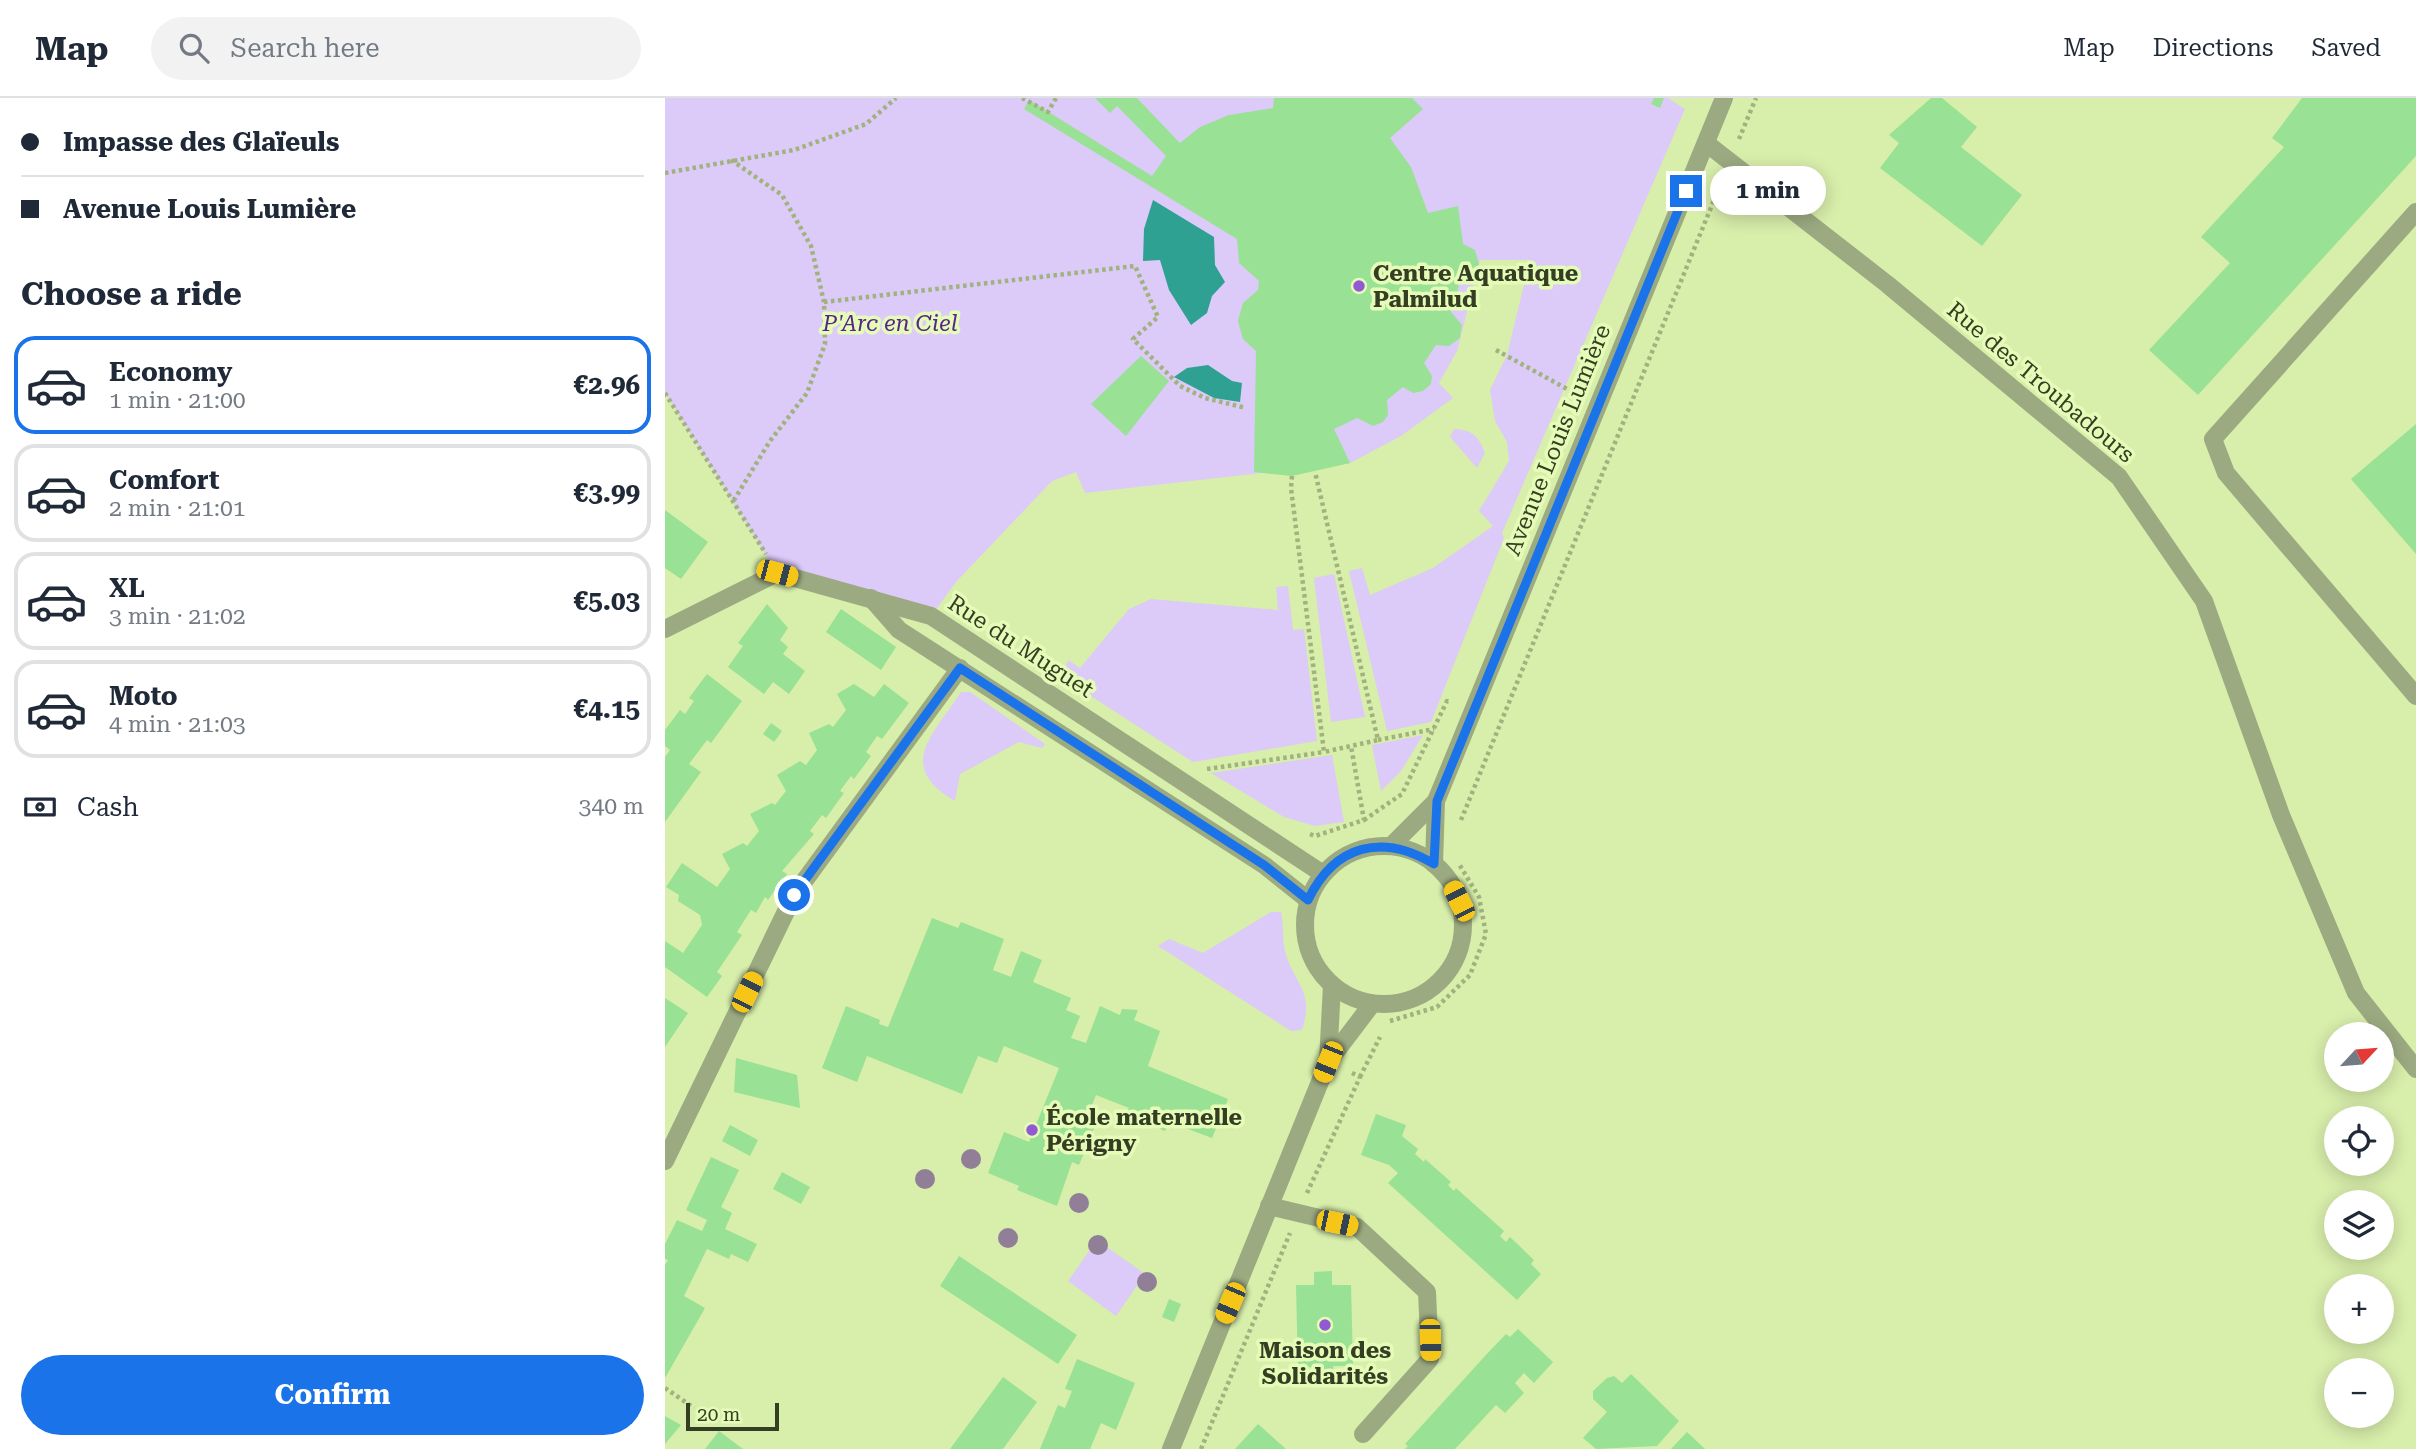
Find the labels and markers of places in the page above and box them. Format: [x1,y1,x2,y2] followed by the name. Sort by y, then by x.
[1373,260,1578,313] place label: Centre Aquatique Palmilud
[1351,278,1367,294] marker: Centre Aquatique Palmilud
[1046,1103,1242,1157] place label: École maternelle Périgny
[1024,1122,1040,1138] marker: École maternelle Périgny
[1317,1317,1333,1333] marker: Maison des Solidarités
[1259,1337,1391,1390] place label: Maison des Solidarités

